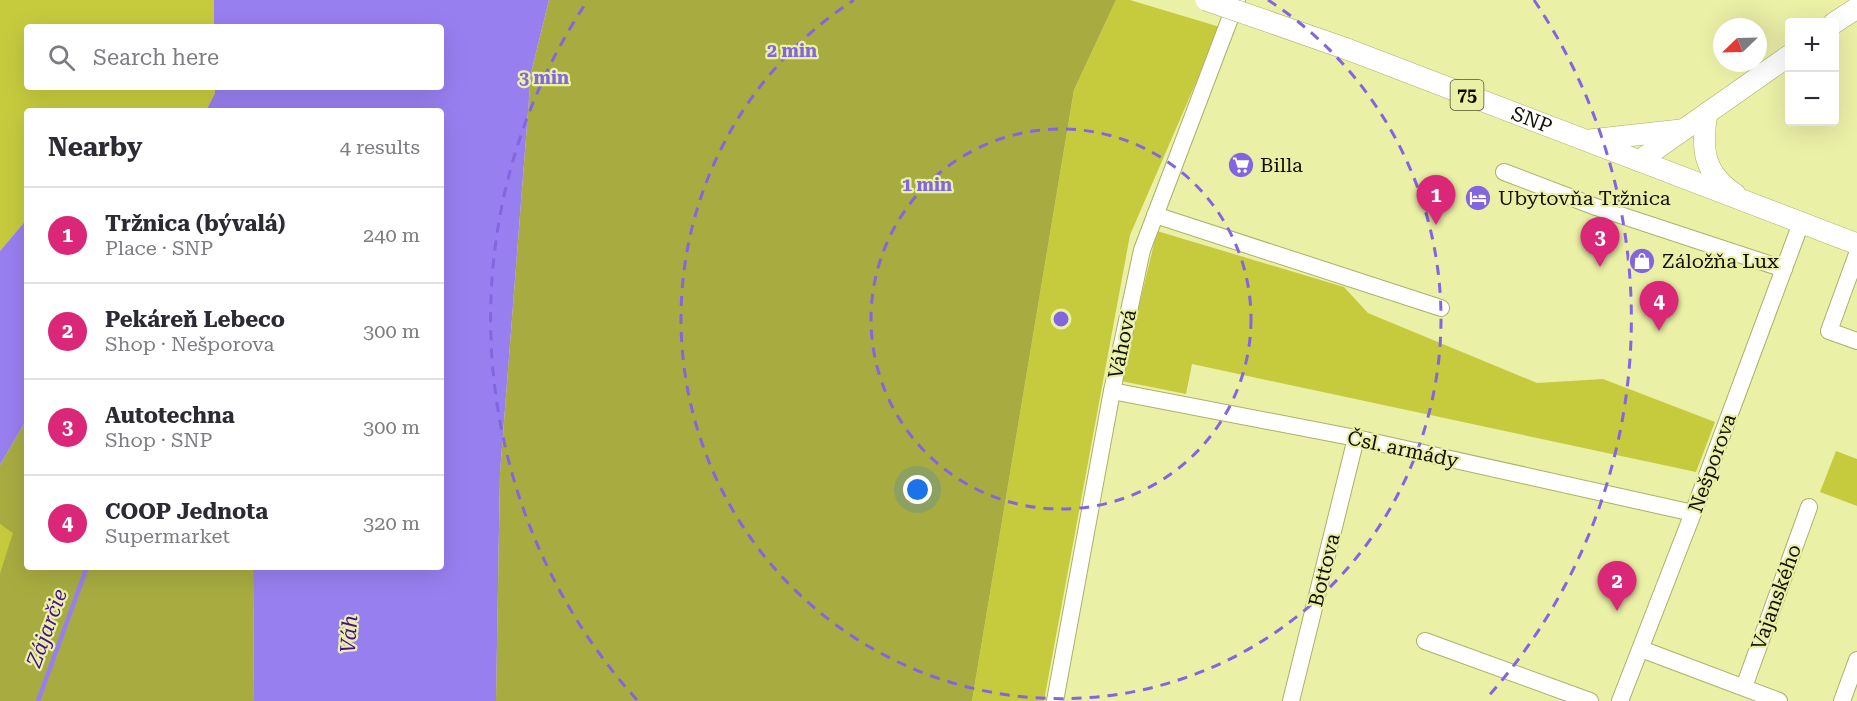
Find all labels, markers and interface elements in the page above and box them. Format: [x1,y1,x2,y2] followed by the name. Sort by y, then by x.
[1713,18,1767,72] north arrow
[1785,18,1839,126] map controls
[1785,18,1839,72] button: +
[24,24,444,90] search box
[767,40,817,61] text: 2 min
[45,41,78,74] icon: search
[93,45,219,70] text: Search here
[519,67,569,88] text: 3 min
[1785,72,1839,126] button: −
[1450,80,1484,110] road number: 75
[1508,101,1556,138] street label: SNP
[48,132,142,162] text: Nearby
[340,135,420,159] text: 4 results
[1226,150,1256,180] supermarket icon: Billa
[1260,153,1303,177] place label: Billa
[902,174,952,195] text: 1 min
[1416,176,1456,225] pin: 1
[1463,183,1493,213] hotel icon: Ubytovňa Tržnica
[1498,186,1671,210] place label: Ubytovňa Tržnica
[105,211,285,236] text: Tržnica (bývalá)
[1580,218,1620,267] pin: 3
[62,223,73,247] text: 1
[363,223,420,247] text: 240 m
[105,236,213,260] text: Place · SNP
[1627,246,1657,276] shop icon: Záložňa Lux
[1662,249,1779,273] place label: Záložňa Lux
[1640,282,1678,331] pin: 4
[105,307,285,332] text: Pekáreň Lebeco
[1103,307,1141,381] street label: Váhová
[1051,309,1071,329] centre of rings
[62,319,73,343] text: 2
[363,319,420,343] text: 300 m
[105,332,274,356] text: Shop · Nešporova
[105,403,235,428] text: Autotechna
[1683,410,1741,516] street label: Nešporova
[62,415,73,439] text: 3
[363,415,420,439] text: 300 m
[1345,426,1461,473] street label: Čsl. armády
[105,428,212,452] text: Shop · SNP
[903,475,932,504] your location
[105,499,268,524] text: COOP Jednota
[62,511,73,535] text: 4
[363,511,420,535] text: 320 m
[105,524,230,548] text: Supermarket
[1303,531,1345,609] street label: Bottova
[1746,541,1806,653] street label: Vajanského
[1598,562,1636,611] pin: 2
[22,586,72,671] water label: Zájarčie
[336,614,362,654] water label: Váh

